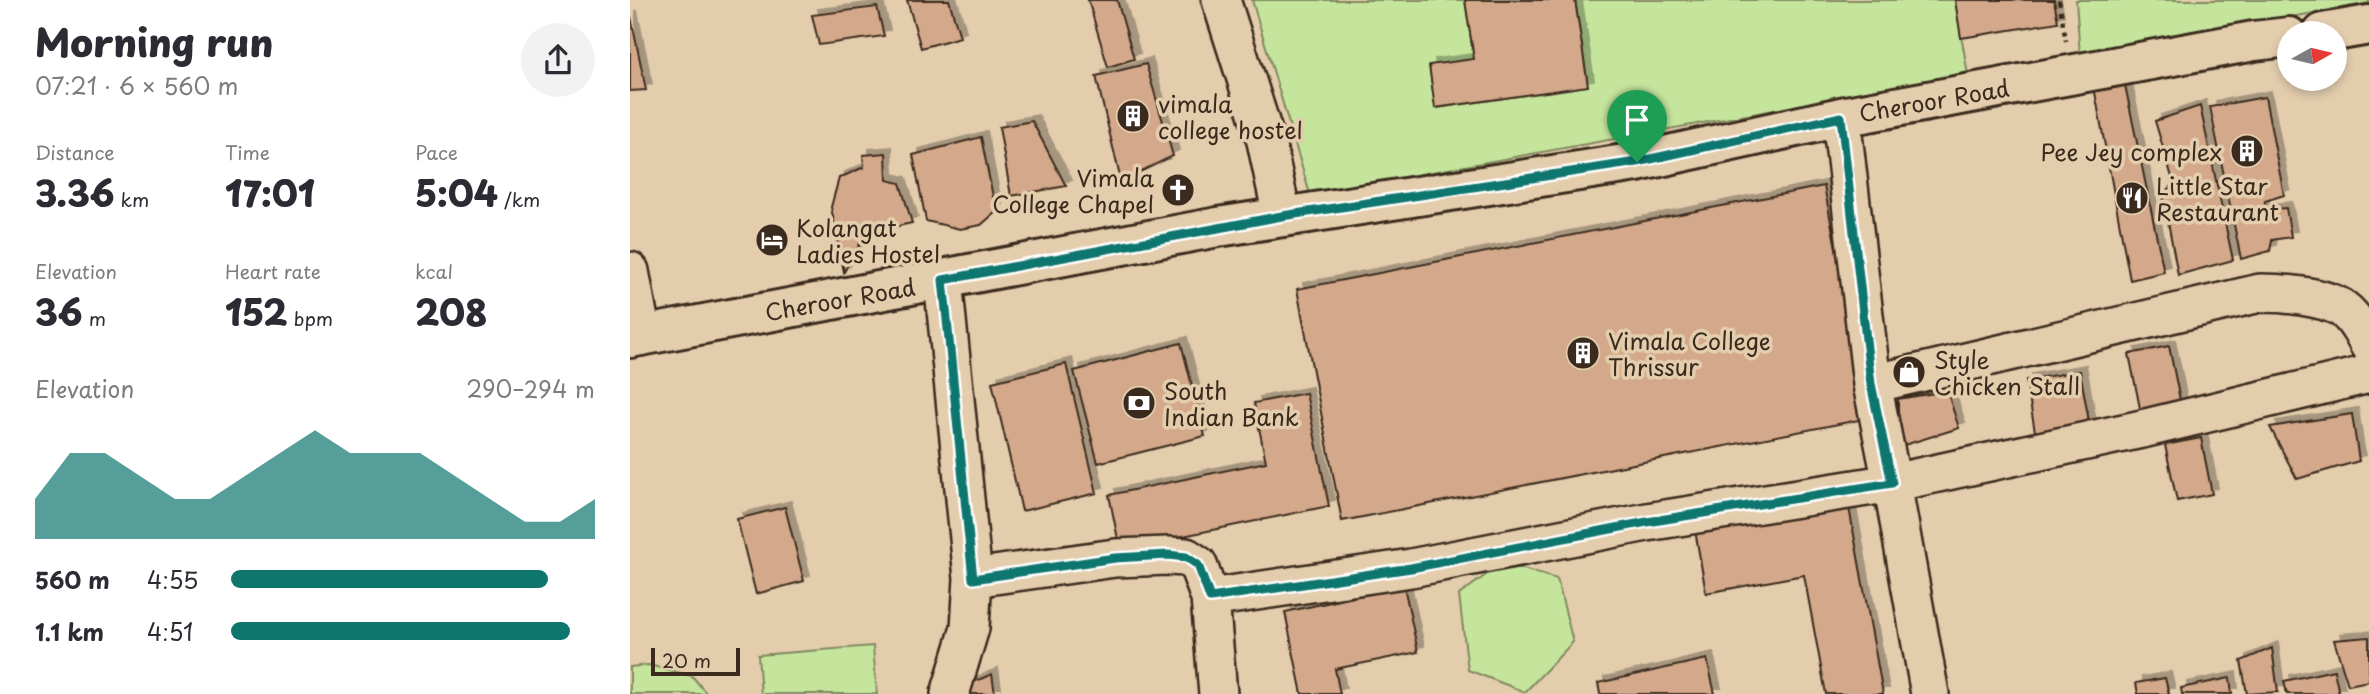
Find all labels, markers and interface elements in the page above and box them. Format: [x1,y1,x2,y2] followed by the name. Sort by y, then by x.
[35,13,273,70] text: Morning run
[2277,21,2347,91] north arrow
[2277,21,2347,91] map controls
[521,23,595,97] button: share
[35,68,238,103] text: 07:21 · 6 × 560 m
[1856,70,2012,130] street label: Cheroor Road
[1158,86,1303,147] place label: vimala college hostel
[1607,90,1667,162] pin
[1114,97,1152,135] building icon: vimala college hostel
[1618,101,1656,139] icon: arrive
[2228,132,2266,170] building icon: Pee Jey complex
[2040,134,2222,169] place label: Pee Jey complex
[35,138,115,166] text: Distance
[225,138,270,166] text: Time
[415,138,458,166] text: Pace
[992,160,1155,221] place label: Vimala College Chapel
[35,166,114,219] text: 3.36
[225,166,315,219] text: 17:01
[415,166,498,219] text: 5:04
[2156,168,2279,229] place label: Little Star Restaurant
[1159,171,1197,209] church icon: Vimala College Chapel
[2113,179,2151,217] restaurant icon: Little Star Restaurant
[114,185,149,213] text: km
[498,185,540,213] text: /km
[796,210,940,271] place label: Kolangat Ladies Hostel
[753,221,791,259] hotel icon: Kolangat Ladies Hostel
[35,257,117,285] text: Elevation
[225,257,321,285] text: Heart rate
[415,257,453,285] text: kcal
[762,269,918,329] street label: Cheroor Road
[35,285,83,338] text: 36
[225,285,288,338] text: 152
[415,285,487,338] text: 208
[83,304,106,332] text: m
[288,304,333,332] text: bpm
[1608,323,1771,384] place label: Vimala College Thrissur
[1564,334,1602,372] building icon: Vimala College Thrissur
[1934,342,2080,403] place label: Style Chicken Stall
[1890,353,1928,391] shop icon: Style Chicken Stall
[35,371,134,406] text: Elevation
[466,371,595,406] text: 290–294 m
[1164,373,1299,434] place label: South Indian Bank
[1120,384,1158,422] bank icon: South Indian Bank
[35,562,110,597] text: 560 m
[147,562,198,597] text: 4:55
[35,614,104,649] text: 1.1 km
[147,614,193,649] text: 4:51
[651,645,740,677] scale bar
[662,646,711,674] text: 20 m

